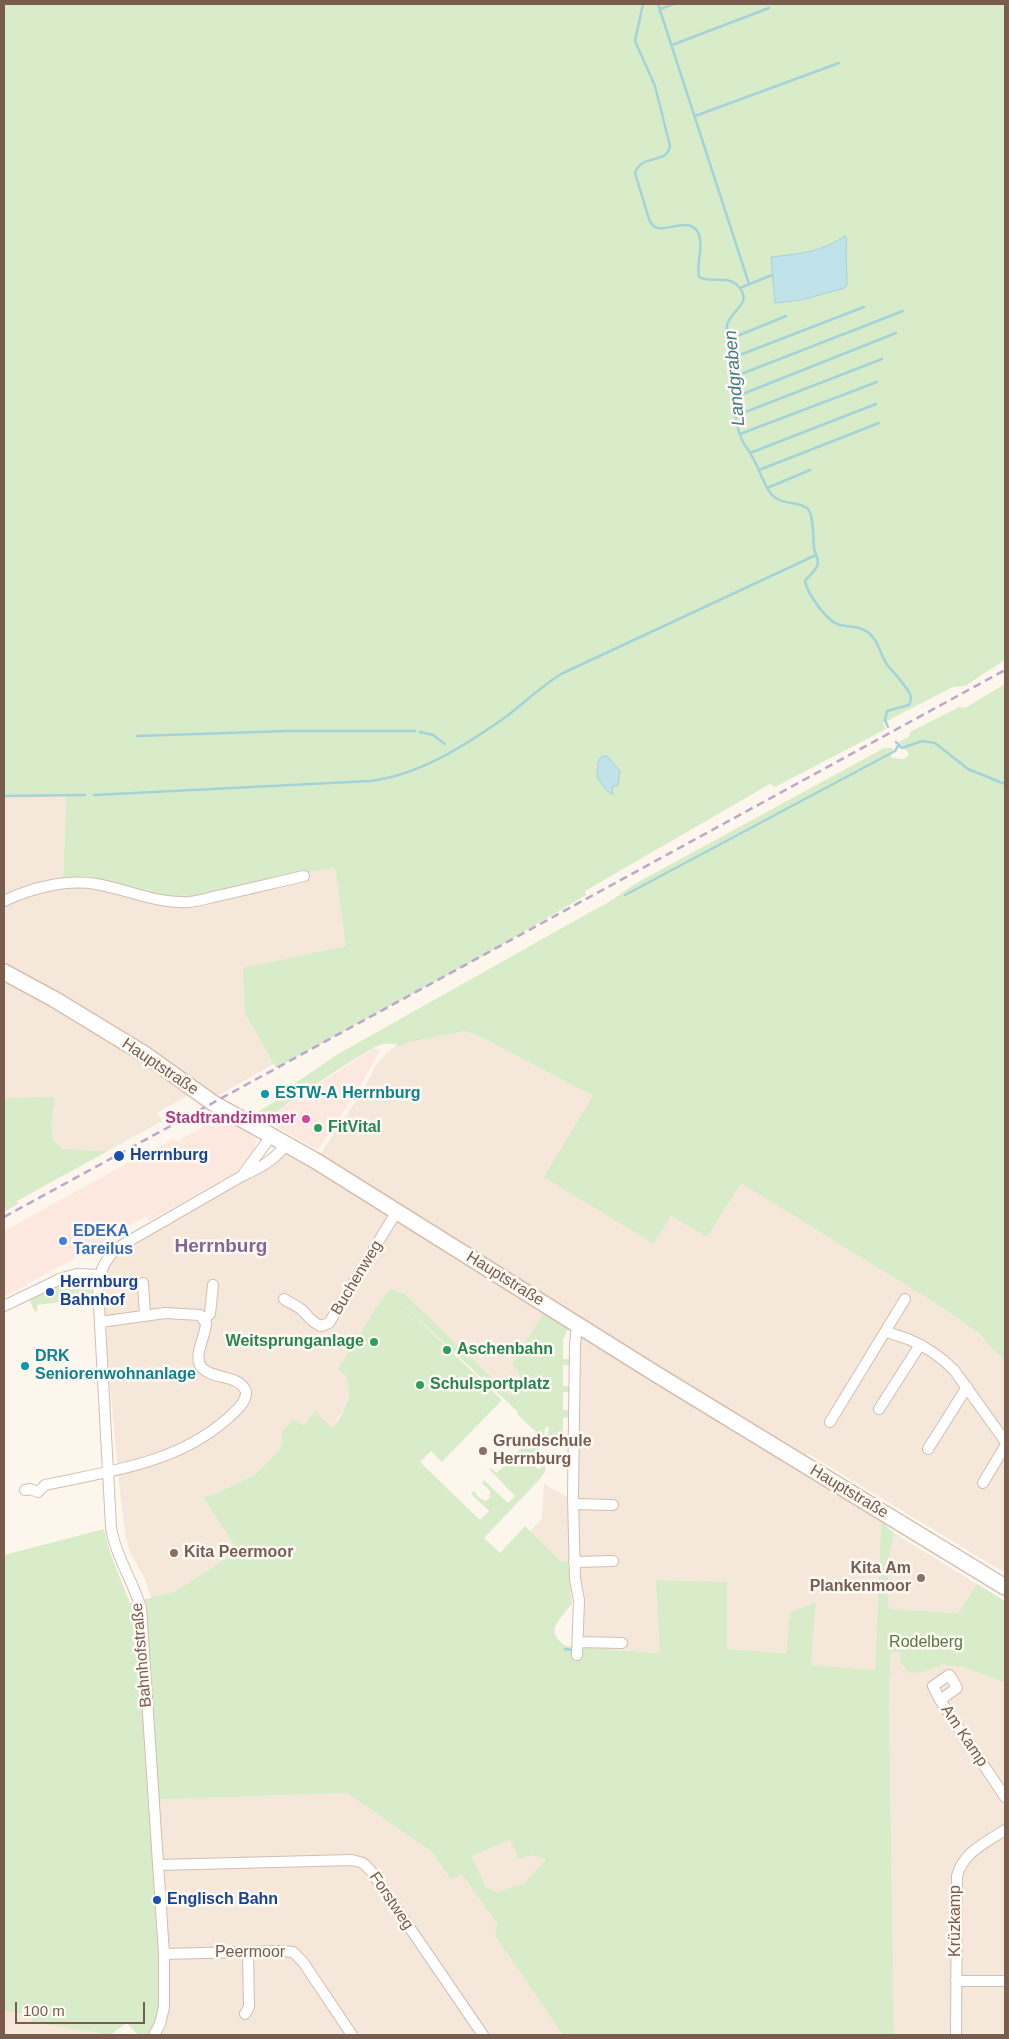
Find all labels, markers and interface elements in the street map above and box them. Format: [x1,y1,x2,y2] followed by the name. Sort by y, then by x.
[720,329,750,427] water label: Landgraben
[118,1034,202,1100] street label: Hauptstraße
[275,1084,420,1104] place label: ESTW-A Herrnburg
[259,1088,271,1100] marker: ESTW-A Herrnburg
[165,1109,296,1129] place label: Stadtrandzimmer
[300,1113,312,1125] marker: Stadtrandzimmer
[328,1118,381,1138] place label: FitVital
[312,1122,324,1134] marker: FitVital
[130,1146,208,1166] place label: Herrnburg
[112,1149,126,1163] marker: Herrnburg
[73,1222,133,1260] place label: EDEKA Tareilus
[57,1235,69,1247] marker: EDEKA Tareilus
[175,1236,267,1258] district label: Herrnburg
[327,1237,387,1319] street label: Buchenweg
[463,1248,547,1310] street label: Hauptstraße
[60,1273,138,1311] place label: Herrnburg Bahnhof
[44,1286,56,1298] marker: Herrnburg Bahnhof
[226,1332,364,1352] place label: Weitsprunganlage
[368,1336,380,1348] marker: Weitsprunganlage
[457,1340,553,1360] place label: Aschenbahn
[441,1344,453,1356] marker: Aschenbahn
[35,1347,196,1385] place label: DRK Seniorenwohnanlage
[19,1360,31,1372] marker: DRK Seniorenwohnanlage
[430,1375,550,1395] place label: Schulsportplatz
[414,1379,426,1391] marker: Schulsportplatz
[493,1432,592,1470] place label: Grundschule Herrnburg
[477,1445,489,1457] marker: Grundschule Herrnburg
[806,1461,892,1523] street label: Hauptstraße
[184,1543,293,1563] place label: Kita Peermoor
[168,1547,180,1559] marker: Kita Peermoor
[810,1559,911,1597] place label: Kita Am Plankenmoor
[915,1572,927,1584] marker: Kita Am Plankenmoor
[128,1602,156,1708] street label: Bahnhofstraße
[889,1633,963,1653] park label: Rodelberg
[936,1702,992,1770] street label: Am Kamp
[365,1868,417,1934] street label: Forstweg
[946,1885,966,1957] street label: Krüzkamp
[167,1890,278,1910] place label: Englisch Bahn
[151,1894,163,1906] marker: Englisch Bahn
[215,1943,285,1963] street label: Peermoor
[18,1992,148,2024] scale bar
[23,2002,65,2019] text: 100 m

